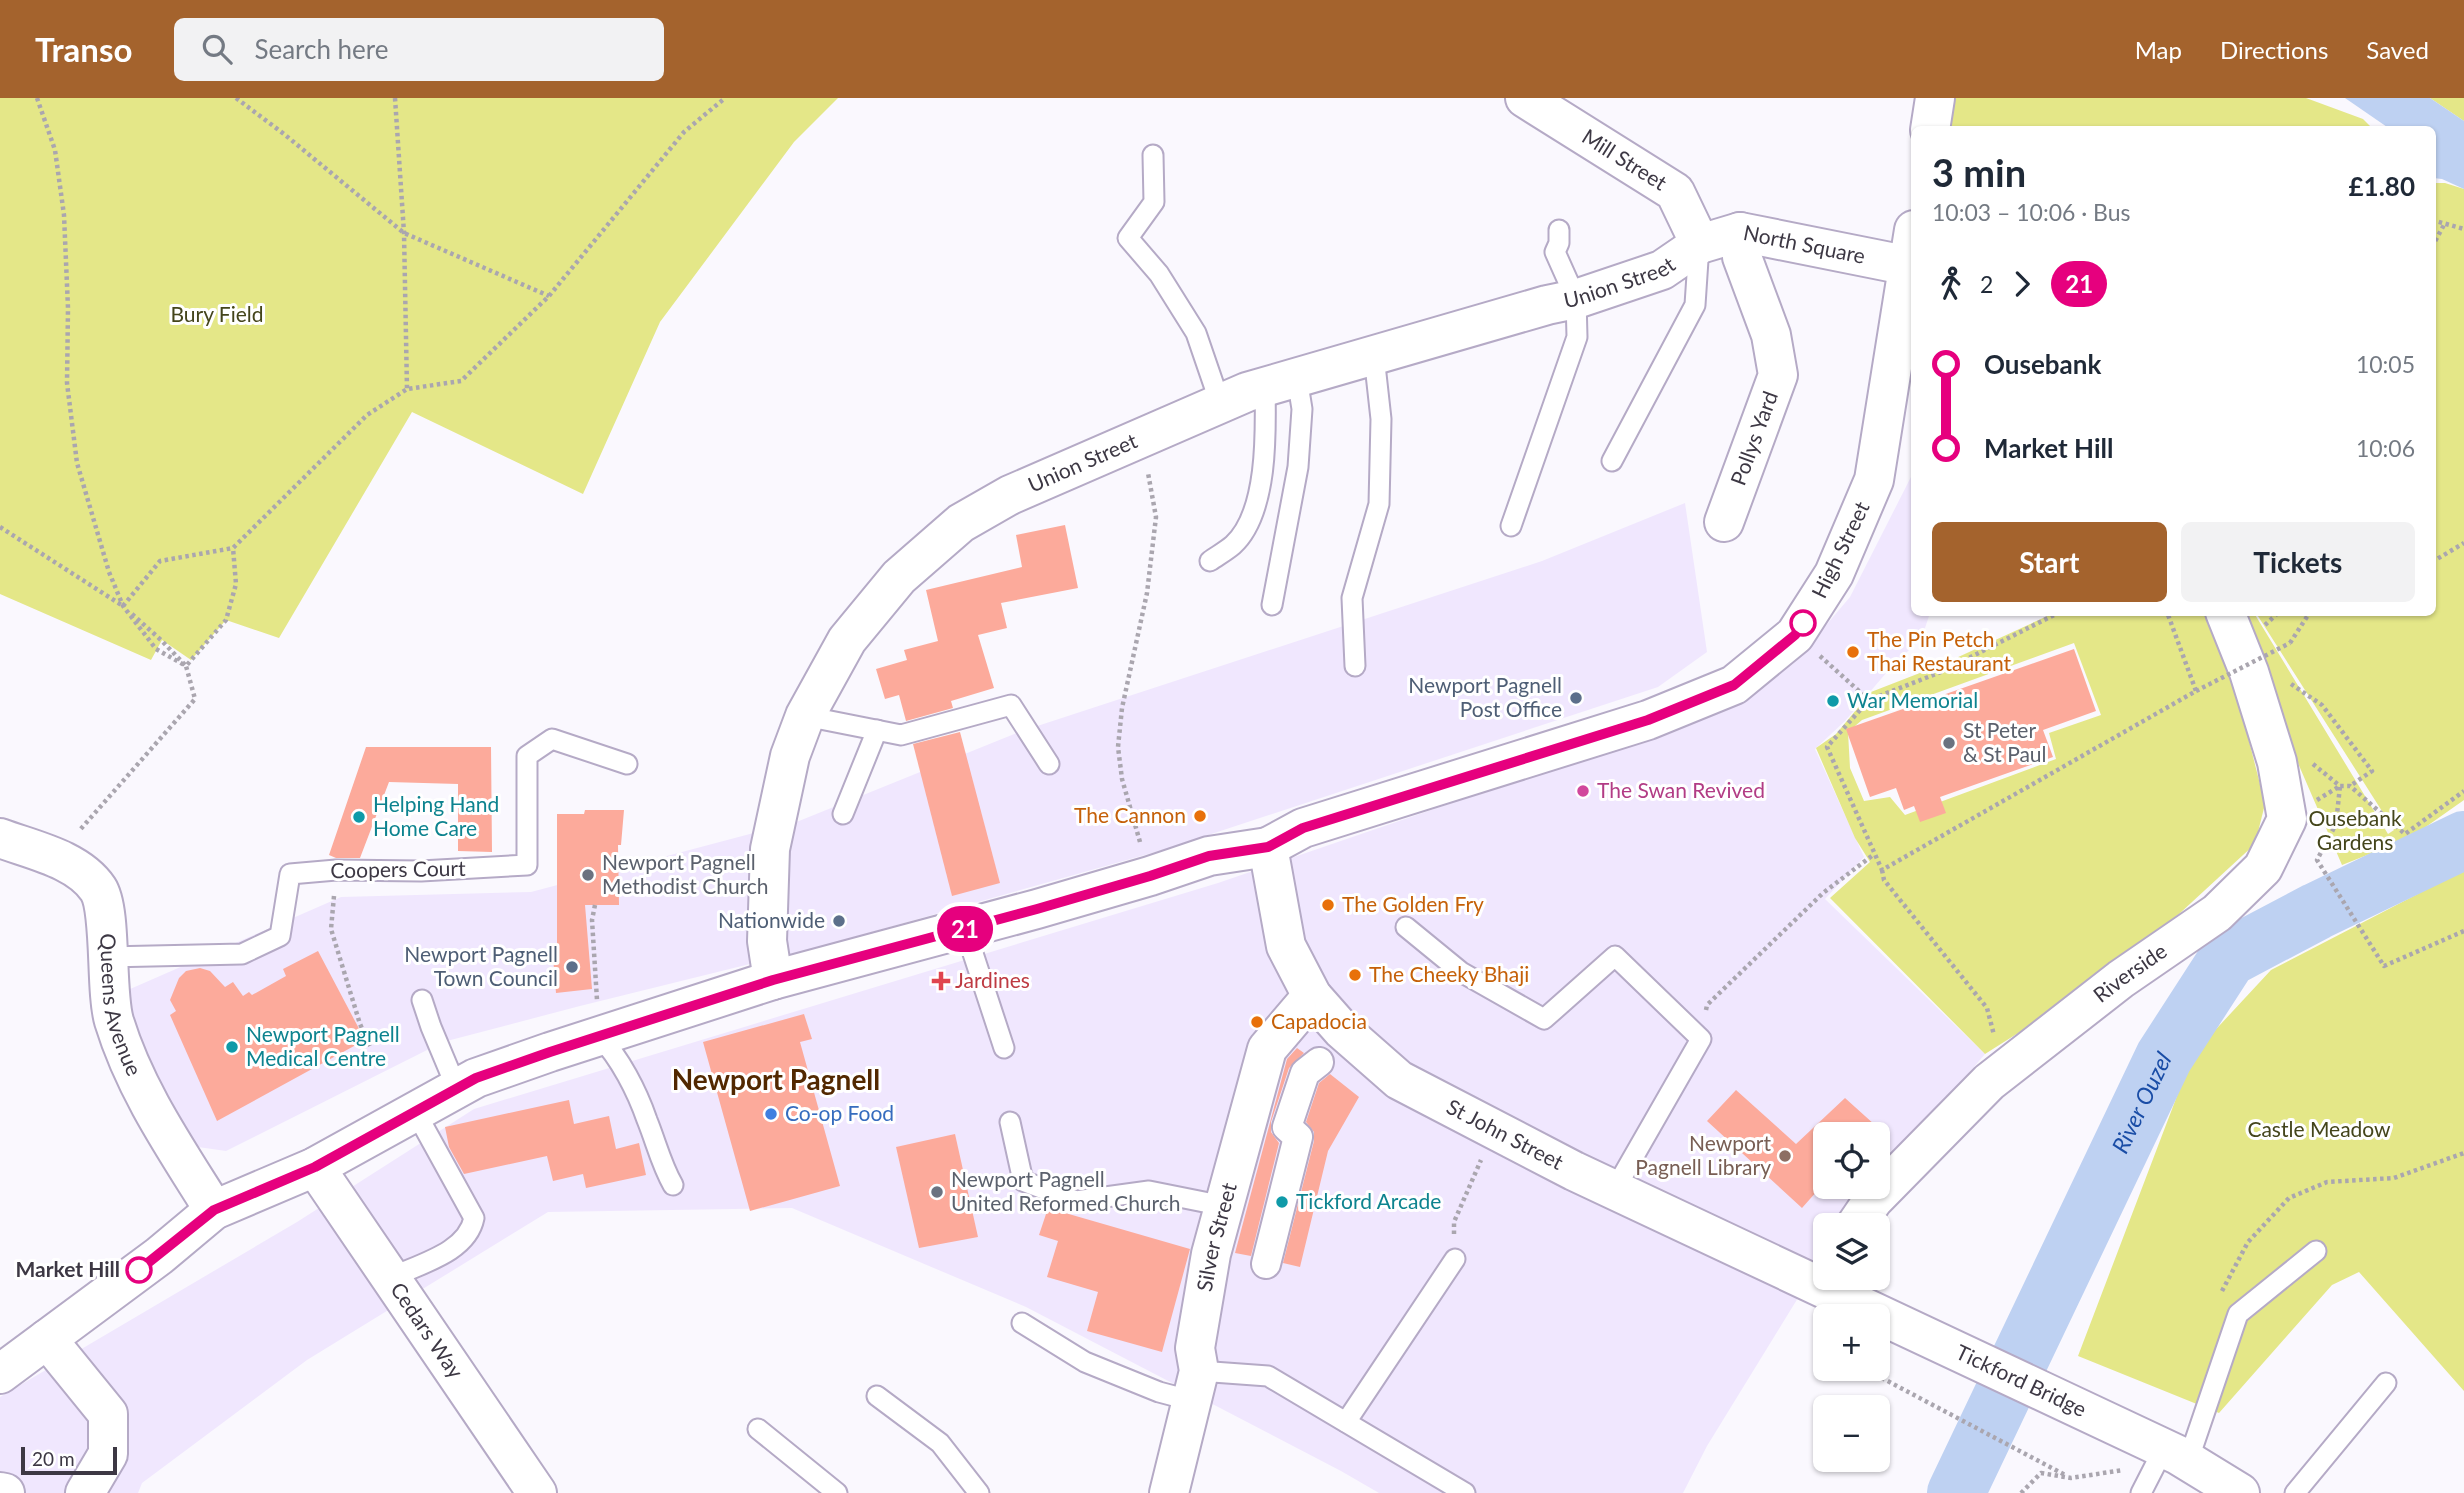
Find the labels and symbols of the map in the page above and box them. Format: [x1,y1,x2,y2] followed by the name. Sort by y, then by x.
[1578,123,1672,195] street label: Mill Street
[1742,219,1868,268] street label: North Square
[1561,251,1680,312] street label: Union Street
[170,301,264,326] park label: Bury Field
[1725,387,1782,488] street label: Pollys Yard
[1024,427,1141,497] street label: Union Street
[1806,497,1874,602] street label: High Street
[1790,610,1816,636] unlabelled marker
[1867,626,2012,675] place label: The Pin Petch Thai Restaurant
[1845,644,1861,660] marker: The Pin Petch Thai Restaurant
[1408,672,1562,721] place label: Newport Pagnell Post Office
[1847,687,1978,712] place label: War Memorial
[1568,690,1584,706] marker: Newport Pagnell Post Office
[1825,693,1841,709] marker: War Memorial
[1963,717,2047,766] place label: St Peter & St Paul
[1941,735,1957,751] marker: St Peter & St Paul
[1597,777,1765,802] place label: The Swan Revived
[1575,783,1591,799] marker: The Swan Revived
[373,791,499,840] place label: Helping Hand Home Care
[1074,802,1186,827] place label: The Cannon
[2308,805,2402,854] park label: Ousebank Gardens
[1192,808,1208,824] marker: The Cannon
[351,809,367,825] marker: Helping Hand Home Care
[602,849,769,898] place label: Newport Pagnell Methodist Church
[330,855,466,882] street label: Coopers Court
[580,867,596,883] marker: Newport Pagnell Methodist Church
[1342,891,1484,916] place label: The Golden Fry
[1320,897,1336,913] marker: The Golden Fry
[934,906,996,952] line badge: 21
[718,907,825,932] place label: Nationwide
[831,913,847,929] marker: Nationwide
[96,933,148,1079] street label: Queens Avenue
[2088,937,2171,1007] street label: Riverside
[404,941,558,990] place label: Newport Pagnell Town Council
[564,959,580,975] marker: Newport Pagnell Town Council
[1369,961,1529,986] place label: The Cheeky Bhaji
[955,967,1030,992] place label: Jardines
[1347,967,1363,983] marker: The Cheeky Bhaji
[933,973,949,989] marker: Jardines
[1271,1008,1367,1033] place label: Capadocia
[1249,1014,1265,1030] marker: Capadocia
[246,1021,400,1070] place label: Newport Pagnell Medical Centre
[224,1039,240,1055] marker: Newport Pagnell Medical Centre
[2105,1046,2177,1158] water label: River Ouzel
[672,1062,880,1096] district label: Newport Pagnell
[1443,1093,1568,1174] street label: St John Street
[785,1100,894,1125] place label: Co-op Food
[763,1106,779,1122] marker: Co-op Food
[2247,1116,2391,1141] park label: Castle Meadow
[1635,1130,1771,1179] place label: Newport Pagnell Library
[1777,1148,1793,1164] marker: Newport Pagnell Library
[951,1166,1181,1215] place label: Newport Pagnell United Reformed Church
[1191,1179,1241,1293] street label: Silver Street
[929,1184,945,1200] marker: Newport Pagnell United Reformed Church
[1296,1188,1441,1213] place label: Tickford Arcade
[1274,1194,1290,1210] marker: Tickford Arcade
[15,1256,120,1281] place label: Market Hill
[126,1257,152,1283] marker: Market Hill
[386,1277,469,1383] street label: Cedars Way
[1952,1338,2091,1421] street label: Tickford Bridge
[21,1444,117,1476] scale bar

